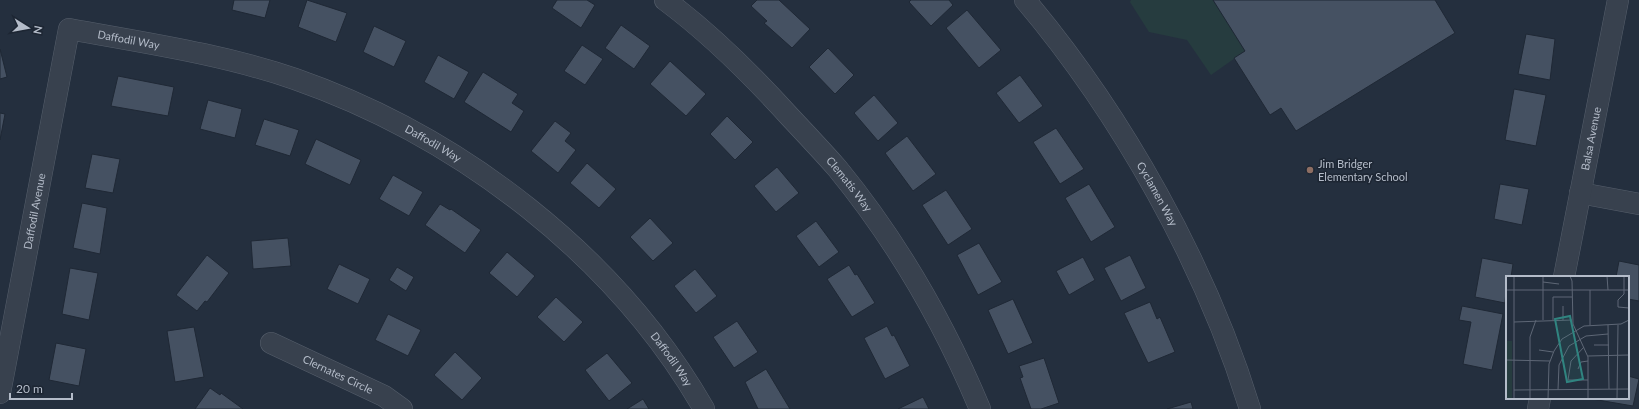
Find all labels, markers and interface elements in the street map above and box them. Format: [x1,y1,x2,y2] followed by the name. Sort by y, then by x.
[8,8,48,48] north arrow
[31,25,45,35] text: N
[97,27,161,51] street label: Daffodil Way
[1578,106,1603,171] street label: Balsa Avenue
[403,122,464,165] street label: Daffodil Way
[824,154,875,214] street label: Clematis Way
[1318,157,1408,183] place label: Jim Bridger Elementary School
[1134,159,1181,228] street label: Cyclamen Way
[1305,165,1315,175] marker: Jim Bridger Elementary School
[20,172,48,250] street label: Daffodil Avenue
[1506,276,1629,399] inset map
[648,329,696,389] street label: Daffodil Way
[301,352,376,396] street label: Clernates Circle
[10,375,72,401] scale bar
[16,381,43,396] text: 20 m

